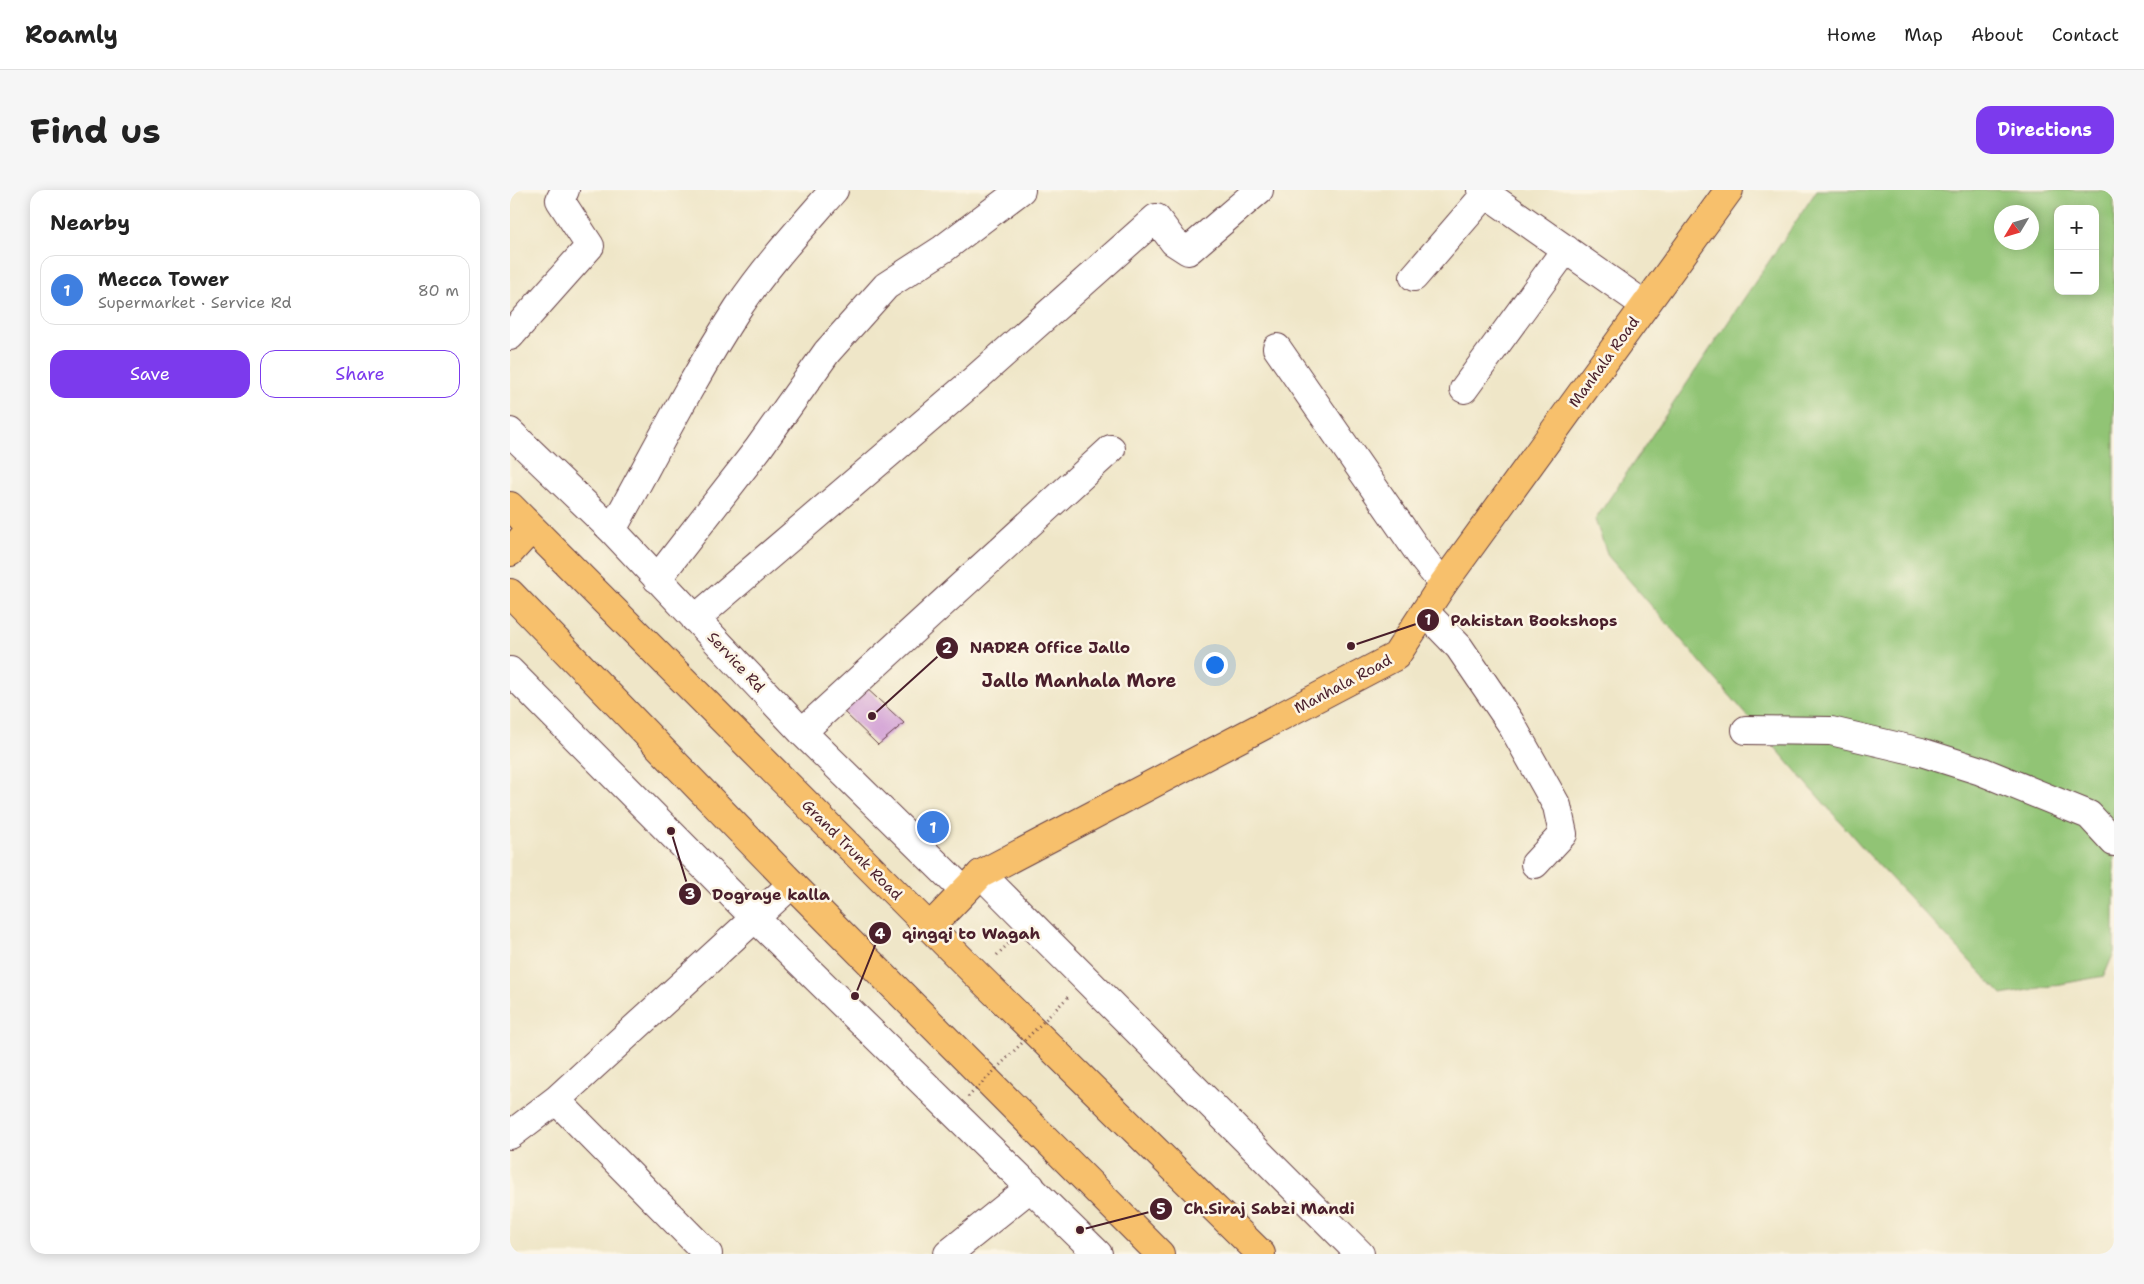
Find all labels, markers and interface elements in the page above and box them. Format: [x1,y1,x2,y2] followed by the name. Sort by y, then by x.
[25,19,118,51] text: Roamly
[1827,23,1876,47] text: Home
[1904,23,1943,47] text: Map
[1971,23,2024,47] text: About
[2052,23,2119,47] text: Contact
[1976,106,2114,154] button: Directions
[30,107,161,154] text: Find us
[1994,205,2039,250] north arrow
[2054,205,2099,295] map controls
[2054,205,2099,250] button: +
[50,209,130,237] text: Nearby
[2054,250,2099,295] button: −
[98,267,229,292] text: Mecca Tower
[63,280,71,301] text: 1
[418,280,459,301] text: 80 m
[98,292,292,313] text: Supermarket · Service Rd
[1564,312,1644,412] street label: Manhala Road
[50,350,250,398] button: Save
[260,350,460,398] button: Share
[1415,605,1627,636] callout: Pakistan Bookshops
[1425,610,1432,630] text: 1
[1451,610,1617,631] text: Pakistan Bookshops
[703,627,769,697] street label: Service Rd
[935,632,1140,663] callout: NADRA Office Jallo
[970,637,1130,658] text: NADRA Office Jallo
[942,638,953,658] text: 2
[1291,650,1396,718] street label: Manhala Road
[1202,652,1228,678] your location
[982,669,1177,693] district label: Jallo Manhala More
[797,795,907,905] street label: Grand Trunk Road
[917,808,949,846] pin: 1
[677,879,840,910] callout: Dograye kalla
[685,884,695,904] text: 3
[712,884,830,905] text: Dograye kalla
[867,918,1050,949] callout: qingqi to Wagah
[902,923,1040,944] text: qingqi to Wagah
[875,924,886,944] text: 4
[1148,1193,1364,1224] callout: Ch.Siraj Sabzi Mandi
[1183,1198,1355,1219] text: Ch.Siraj Sabzi Mandi
[1156,1199,1166,1219] text: 5

